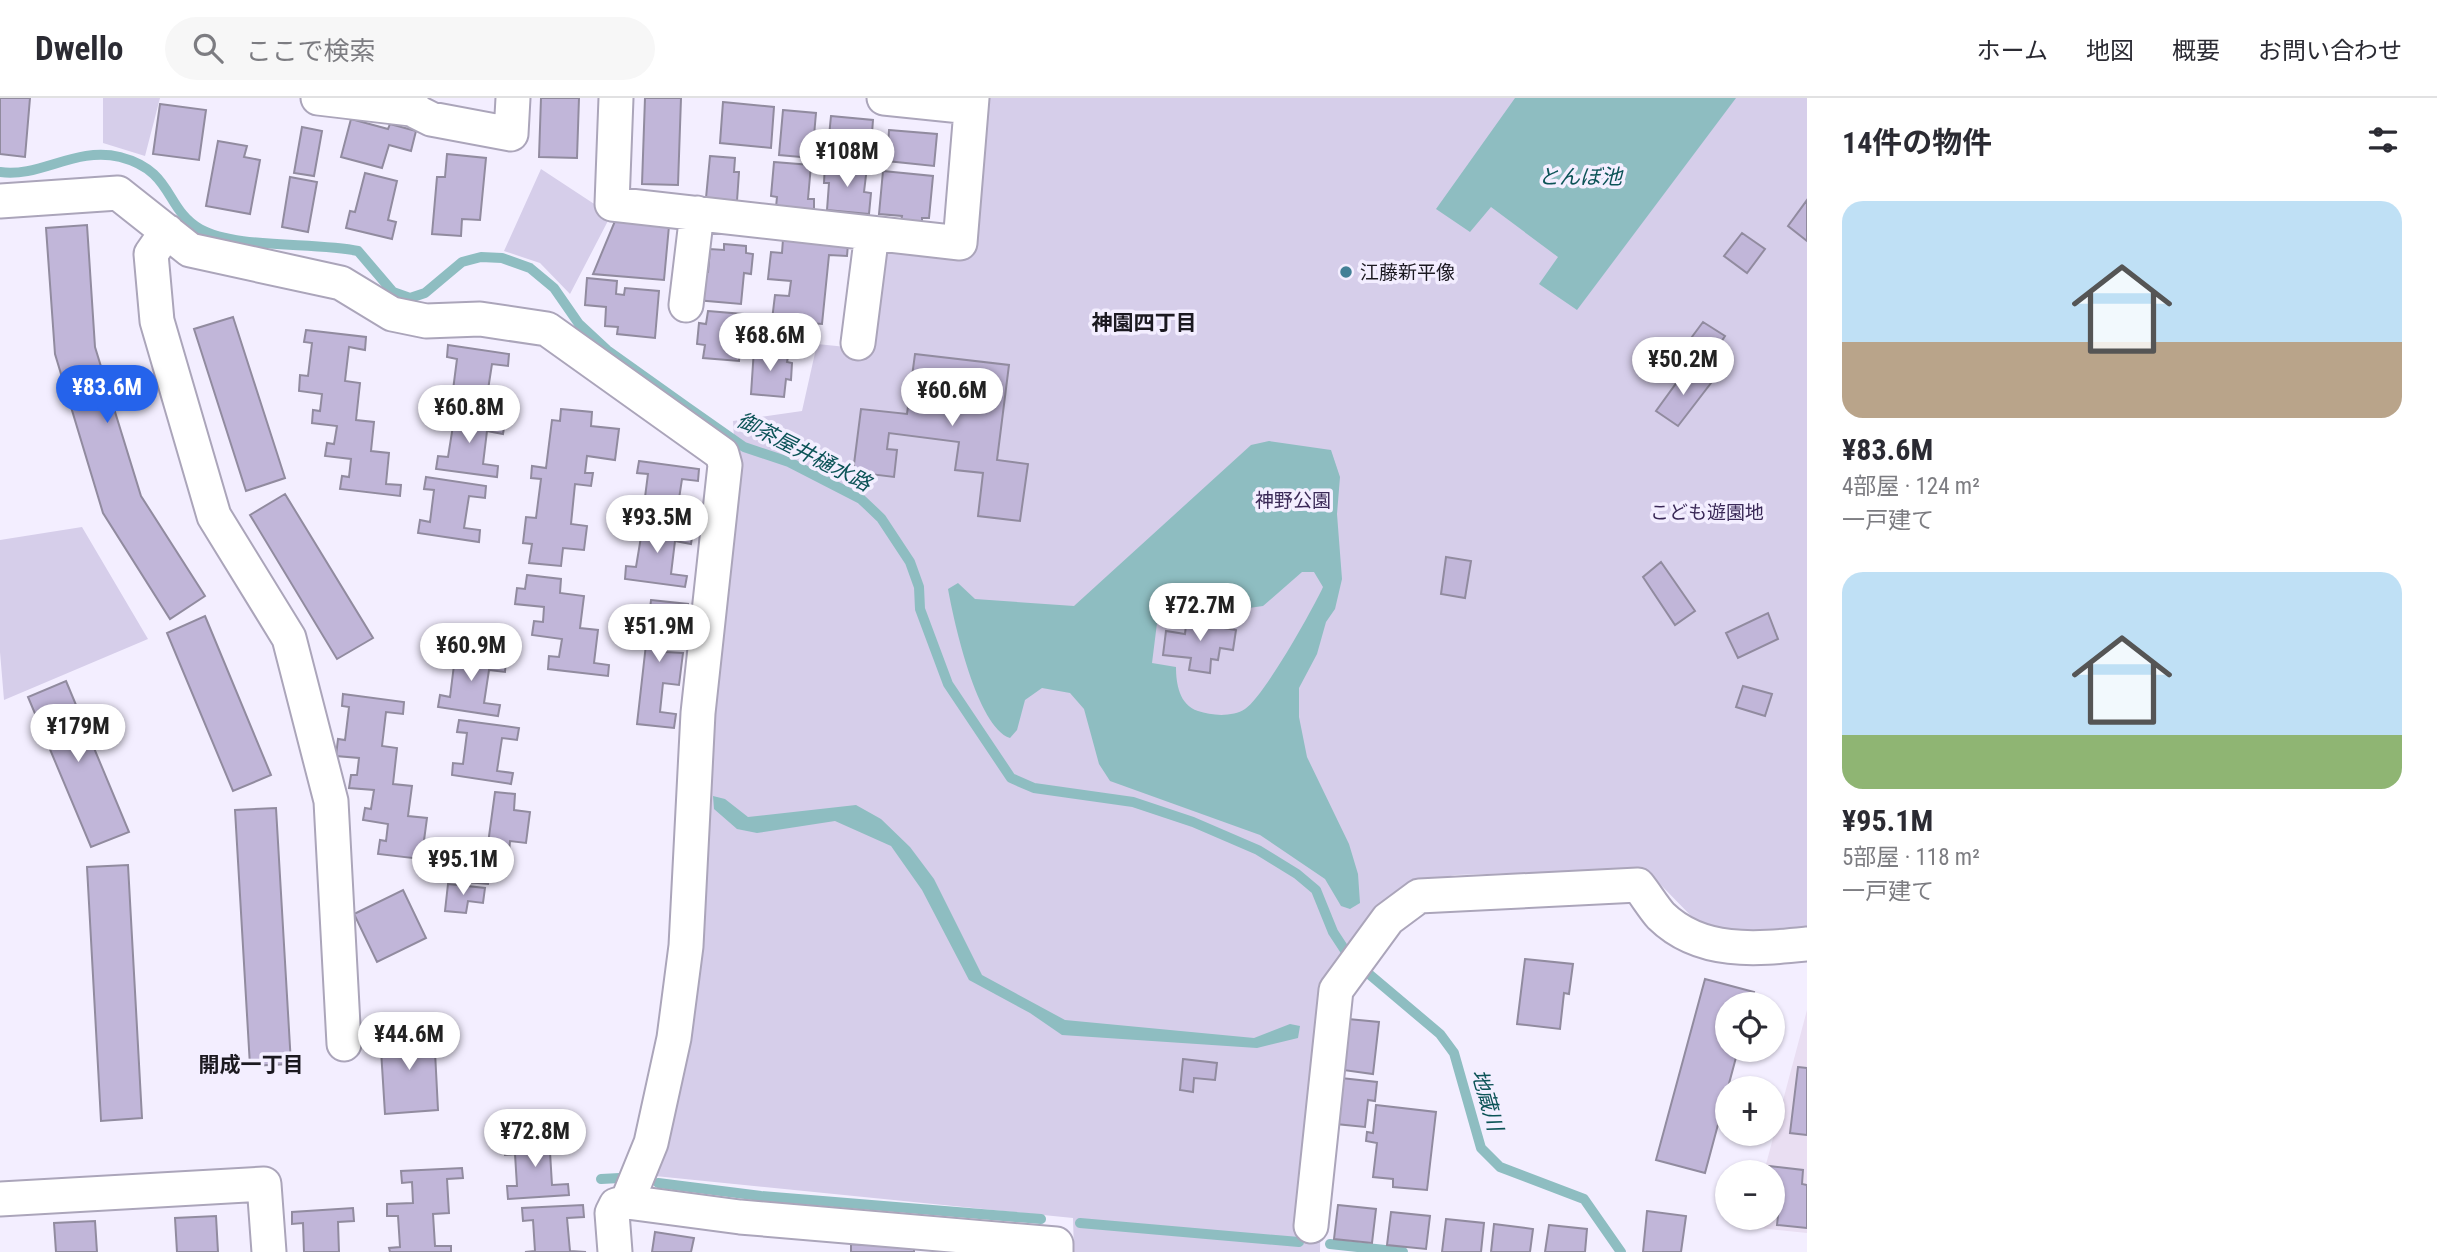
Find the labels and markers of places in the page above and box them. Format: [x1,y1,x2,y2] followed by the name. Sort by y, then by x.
[798,130,896,189] pin: ¥108M
[1360,261,1455,284] place label: 江藤新平像
[1338,264,1354,280] marker: 江藤新平像
[713,314,827,373] pin: ¥68.6M
[1626,338,1740,397] pin: ¥50.2M
[50,366,164,425] pin: ¥83.6M
[895,368,1009,428] pin: ¥60.6M
[412,386,526,445] pin: ¥60.8M
[600,496,714,555] pin: ¥93.5M
[1143,584,1257,643] pin: ¥72.7M
[602,604,716,664] pin: ¥51.9M
[414,624,528,683] pin: ¥60.9M
[29,704,127,764] pin: ¥179M
[406,838,520,897] pin: ¥95.1M
[352,1012,466,1072] pin: ¥44.6M
[478,1110,592,1169] pin: ¥72.8M

